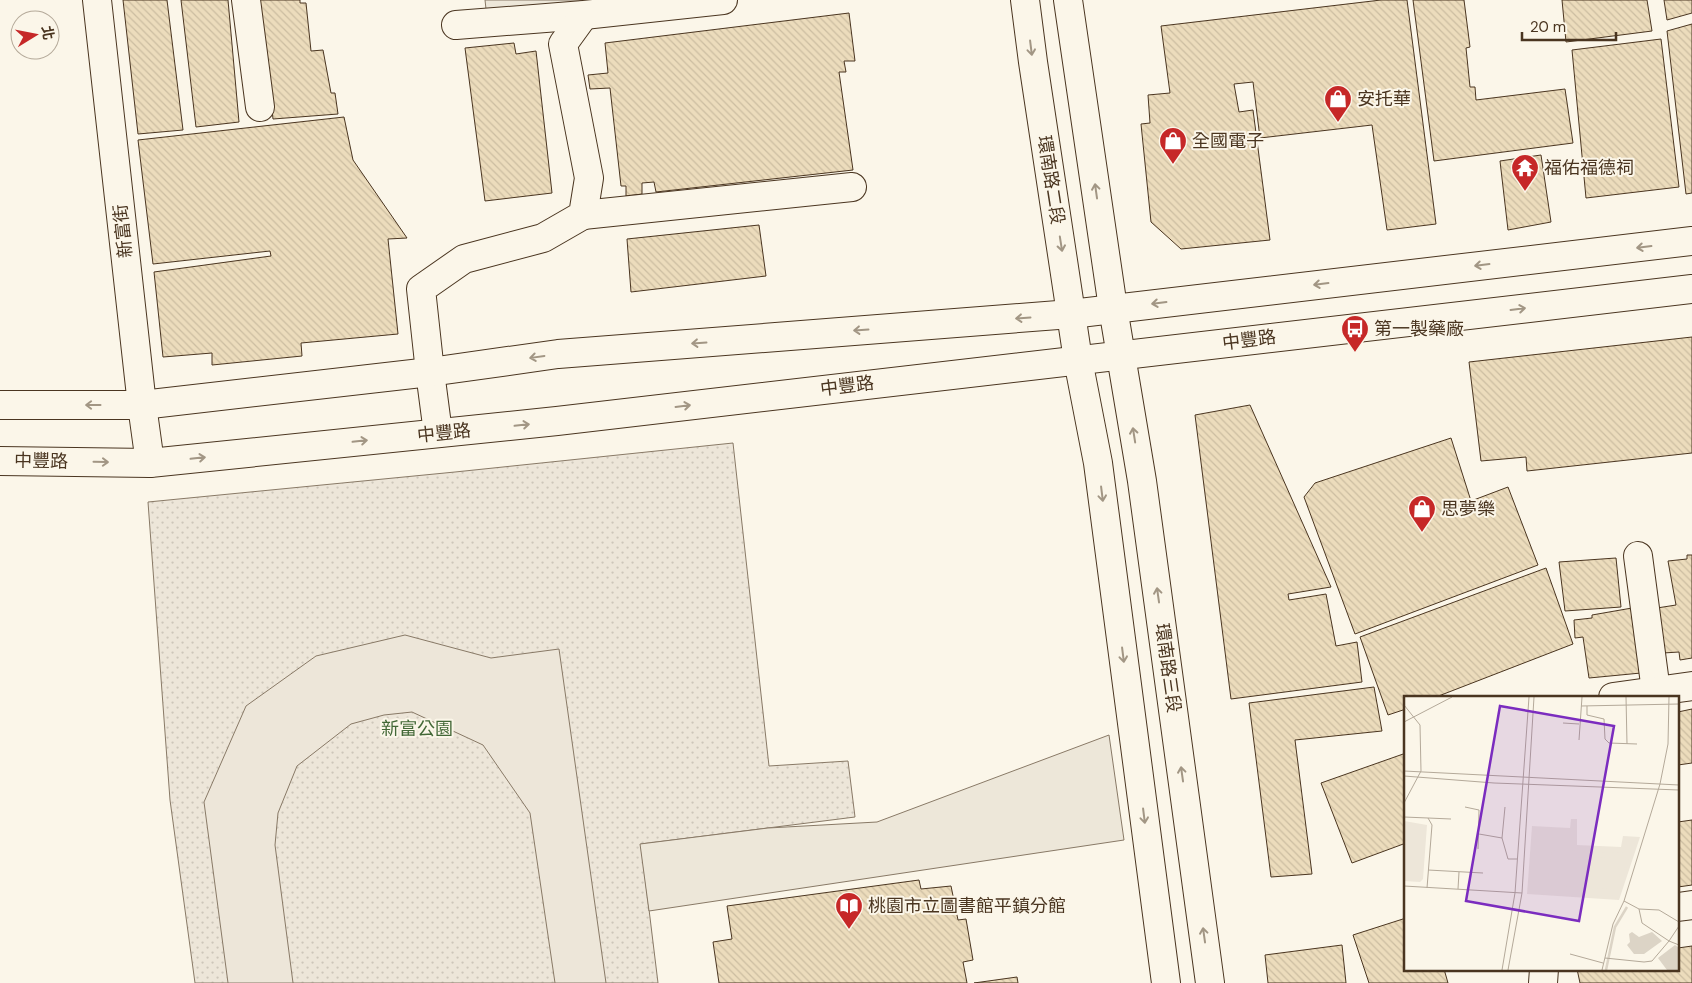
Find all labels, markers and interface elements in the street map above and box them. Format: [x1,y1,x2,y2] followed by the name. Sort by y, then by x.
[10,10,60,60] north arrow
[1522,10,1616,42] scale bar
[1530,17,1566,37] text: 20 m
[38,24,58,41] text: 北
[1026,40,1036,56] one-way arrow
[1323,84,1353,123] shop icon: 安托華
[1357,87,1411,111] place label: 安托華
[1158,126,1188,165] shop icon: 全國電子
[1192,129,1264,153] place label: 全國電子
[1032,134,1070,226] street label: 環南路二段
[1510,153,1540,192] temple icon: 福佑福德祠
[1544,156,1634,180] place label: 福佑福德祠
[1091,183,1101,199] one-way arrow
[108,203,138,259] street label: 新富街
[1056,235,1066,251] one-way arrow
[1636,242,1652,252] one-way arrow
[1474,260,1490,270] one-way arrow
[1313,279,1329,289] one-way arrow
[1152,298,1168,308] one-way arrow
[1509,304,1525,314] one-way arrow
[1015,313,1031,322] one-way arrow
[1340,314,1370,353] bus stop icon: 第一製藥廠
[1374,317,1464,341] place label: 第一製藥廠
[1221,325,1277,355] street label: 中豐路
[853,326,869,335] one-way arrow
[691,338,707,347] one-way arrow
[529,352,545,362] one-way arrow
[819,371,875,401] street label: 中豐路
[85,400,102,410] one-way arrow
[675,401,691,411] one-way arrow
[416,418,472,448] street label: 中豐路
[513,420,529,430] one-way arrow
[1129,427,1139,443] one-way arrow
[352,436,368,446] one-way arrow
[14,449,68,473] street label: 中豐路
[190,453,206,463] one-way arrow
[92,457,109,467] one-way arrow
[1097,485,1107,501] one-way arrow
[1407,494,1437,533] shop icon: 思夢樂
[1441,497,1495,521] place label: 思夢樂
[1152,588,1162,604] one-way arrow
[1150,622,1186,714] street label: 環南路三段
[1118,646,1128,662] one-way arrow
[1404,696,1680,970] inset map
[381,717,453,741] park label: 新富公園
[1177,766,1187,782] one-way arrow
[1139,808,1149,824] one-way arrow
[834,891,864,930] library icon: 桃園市立圖書館平鎮分館
[868,894,1066,918] place label: 桃園市立圖書館平鎮分館
[1199,927,1209,943] one-way arrow

